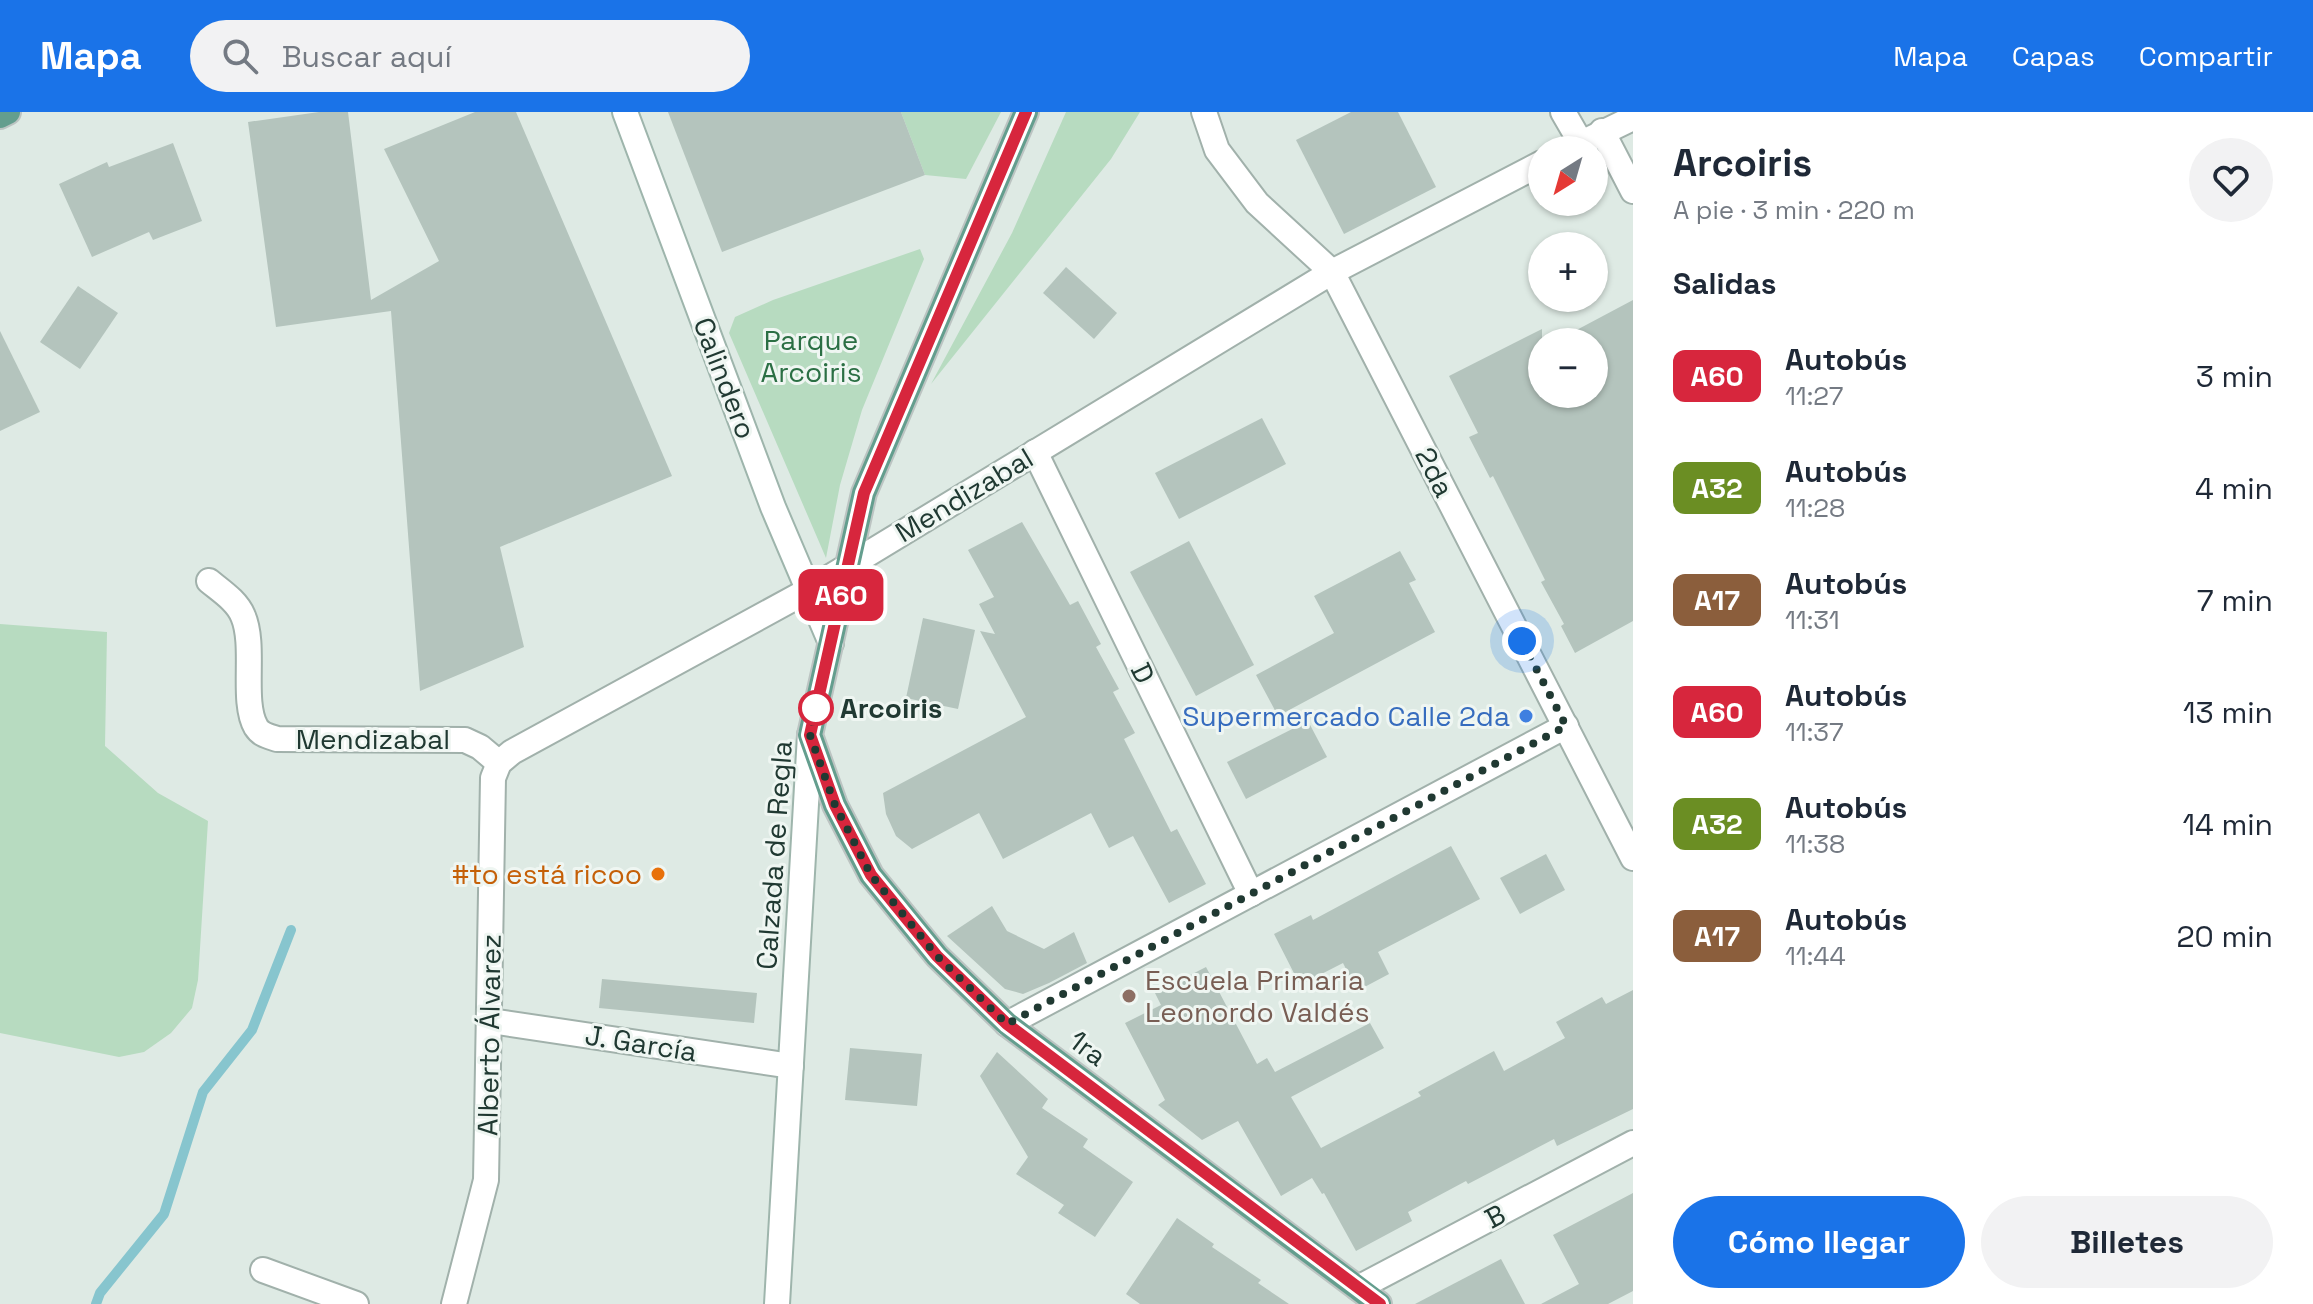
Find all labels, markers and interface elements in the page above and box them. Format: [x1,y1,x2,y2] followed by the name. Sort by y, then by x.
[190,20,750,92] search box
[40,32,142,80] text: Mapa
[218,34,262,78] icon: search
[282,37,452,76] text: Buscar aquí
[1893,38,1968,74] text: Mapa
[2012,38,2095,74] text: Capas
[2139,38,2273,74] text: Compartir
[1528,136,1608,216] north arrow
[1528,136,1608,408] map controls
[2189,138,2273,222] button: heart
[1673,139,1812,187] text: Arcoiris
[1673,193,1915,227] text: A pie · 3 min · 220 m
[1528,232,1608,312] button: +
[1673,264,1777,303] text: Salidas
[685,312,765,444] street label: Calindero
[761,322,861,390] park label: Parque Arcoiris
[1528,328,1608,408] button: −
[1785,340,1907,379] text: Autobús
[2196,357,2273,396] text: 3 min
[1690,358,1744,394] text: A60
[1785,379,1843,413] text: 11:27
[889,440,1039,550] street label: Mendizabal
[1407,441,1463,503] street label: 2da
[1785,452,1907,491] text: Autobús
[2195,469,2273,508] text: 4 min
[1691,470,1743,506] text: A32
[1785,491,1845,525] text: 11:28
[1785,564,1907,603] text: Autobús
[795,569,887,621] line badge: A60
[814,577,868,613] text: A60
[2197,581,2273,620] text: 7 min
[1694,582,1740,618] text: A17
[1785,603,1840,637] text: 11:31
[1502,621,1542,661] your location
[1123,657,1163,689] street label: D
[1785,676,1907,715] text: Autobús
[840,690,943,726] place label: Arcoiris
[799,691,833,725] marker: Arcoiris
[2183,693,2273,732] text: 13 min
[1690,694,1744,730] text: A60
[1182,698,1510,734] place label: Supermercado Calle 2da
[1517,707,1535,725] marker: Supermercado Calle 2da
[1785,715,1844,749] text: 11:37
[296,721,450,757] street label: Mendizabal
[748,739,800,971] street label: Calzada de Regla
[1785,788,1907,827] text: Autobús
[2182,805,2273,844] text: 14 min
[1691,806,1743,842] text: A32
[1785,827,1845,861] text: 11:38
[452,856,642,892] place label: #to está ricoo
[649,865,667,883] marker: #to está ricoo
[1785,900,1907,939] text: Autobús
[2176,917,2273,956] text: 20 min
[1694,918,1740,954] text: A17
[469,934,509,1136] street label: Alberto Álvarez
[1785,939,1846,973] text: 11:44
[1145,962,1369,1030] place label: Escuela Primaria Leonordo Valdés
[1120,987,1138,1005] marker: Escuela Primaria Leonordo Valdés
[582,1016,700,1070] street label: J. García
[1062,1022,1114,1074] street label: 1ra
[1478,1196,1512,1236] street label: B
[1673,1196,1965,1288] button: Cómo llegar
[1981,1196,2273,1288] button: Billetes

